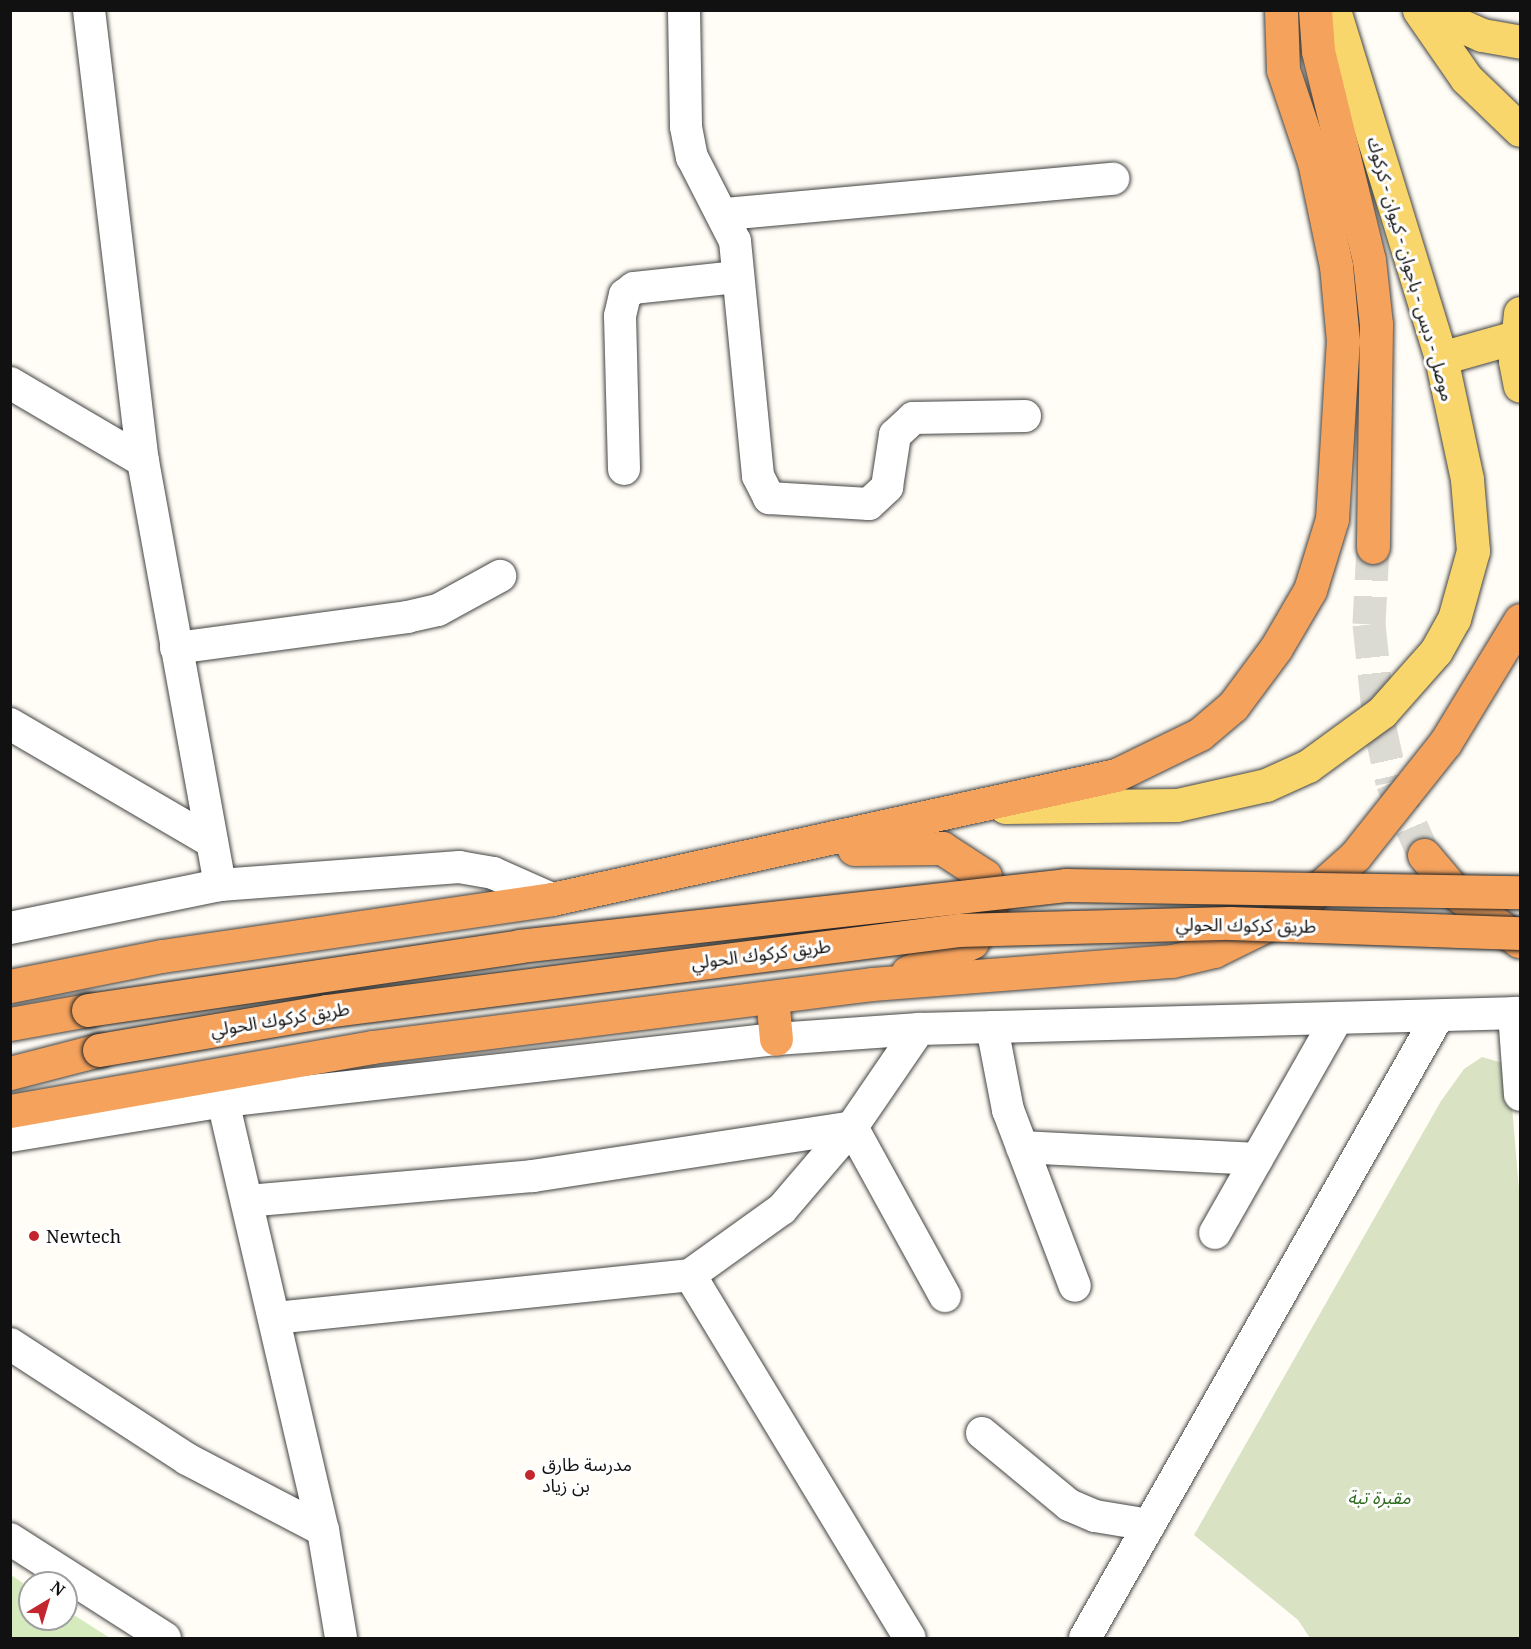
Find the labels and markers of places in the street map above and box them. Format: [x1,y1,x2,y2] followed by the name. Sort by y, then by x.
[46,1225,121,1247] place label: Newtech
[27,1229,41,1243] marker: Newtech
[542,1454,632,1496] place label: مدرسة طارق بن زياد
[523,1468,537,1482] marker: مدرسة طارق بن زياد

